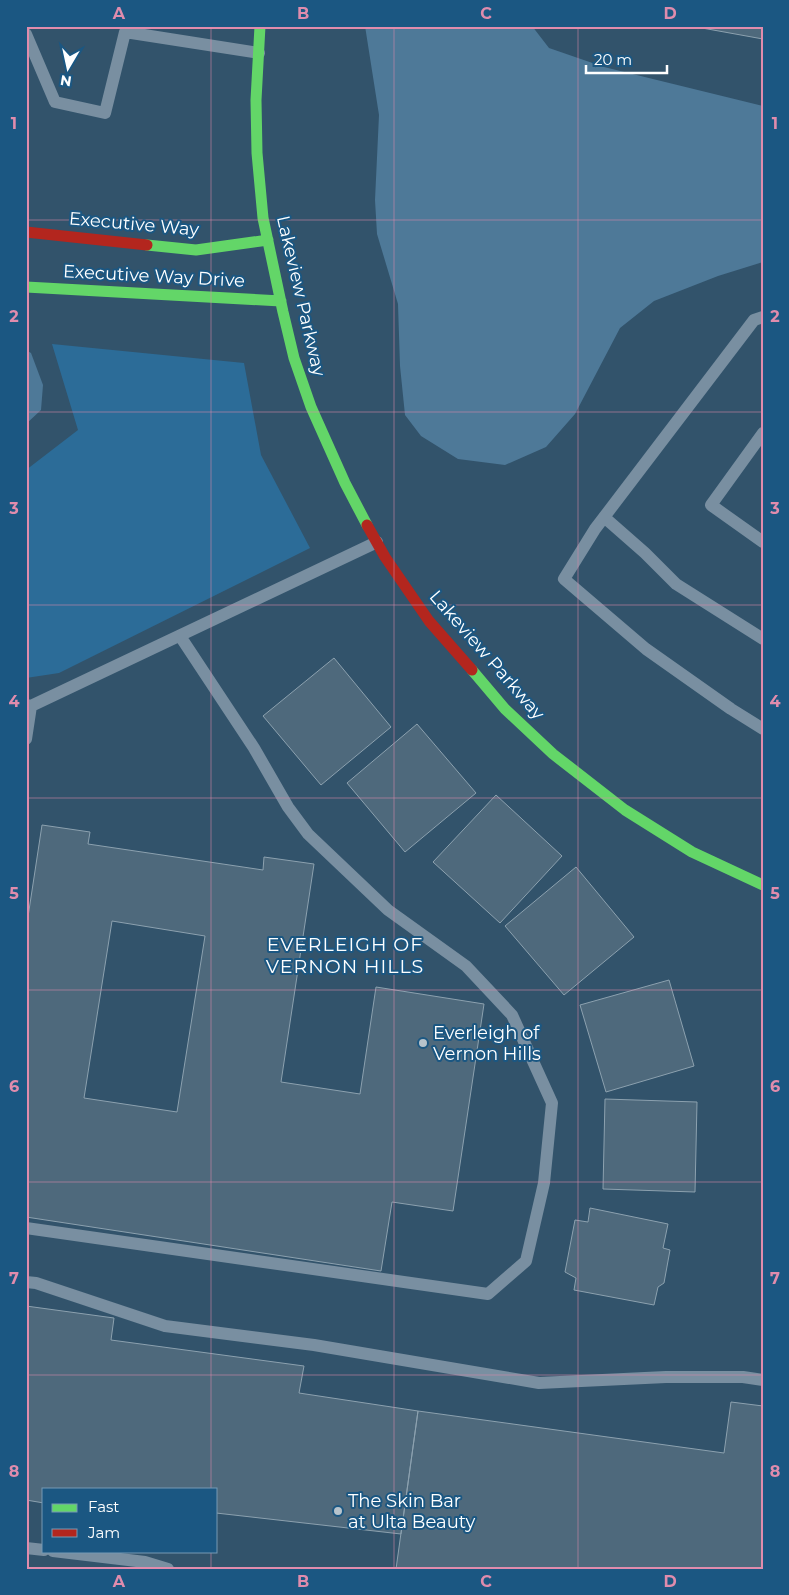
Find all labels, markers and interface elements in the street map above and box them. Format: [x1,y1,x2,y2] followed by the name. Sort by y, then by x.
[112,4,126,23] text: A
[297,4,309,23] text: B
[480,4,492,23] text: C
[663,4,677,23] text: D
[42,42,92,92] north arrow
[586,42,668,74] scale bar
[594,50,632,69] text: 20 m
[59,71,73,91] text: N
[11,114,17,133] text: 1
[772,114,778,133] text: 1
[68,207,200,241] street label: Executive Way
[272,214,330,379] street label: Lakeview Parkway
[62,260,246,292] street label: Executive Way Drive
[9,307,19,326] text: 2
[770,307,780,326] text: 2
[8,499,19,518] text: 3
[769,499,780,518] text: 3
[425,586,549,724] street label: Lakeview Parkway
[8,692,20,711] text: 4
[769,692,781,711] text: 4
[9,884,19,903] text: 5
[770,884,780,903] text: 5
[266,933,424,978] district label: EVERLEIGH OF VERNON HILLS
[433,1022,541,1065] place label: Everleigh of Vernon Hills
[417,1037,429,1049] marker: Everleigh of Vernon Hills
[9,1077,19,1096] text: 6
[770,1077,780,1096] text: 6
[9,1269,19,1288] text: 7
[770,1269,780,1288] text: 7
[9,1462,19,1481] text: 8
[770,1462,780,1481] text: 8
[42,1488,218,1552] legend
[348,1490,475,1533] place label: The Skin Bar at Ulta Beauty
[88,1497,119,1516] text: Fast
[332,1505,344,1517] marker: The Skin Bar at Ulta Beauty
[87,1523,120,1542] text: Jam
[112,1572,126,1591] text: A
[297,1572,309,1591] text: B
[480,1572,492,1591] text: C
[663,1572,677,1591] text: D

